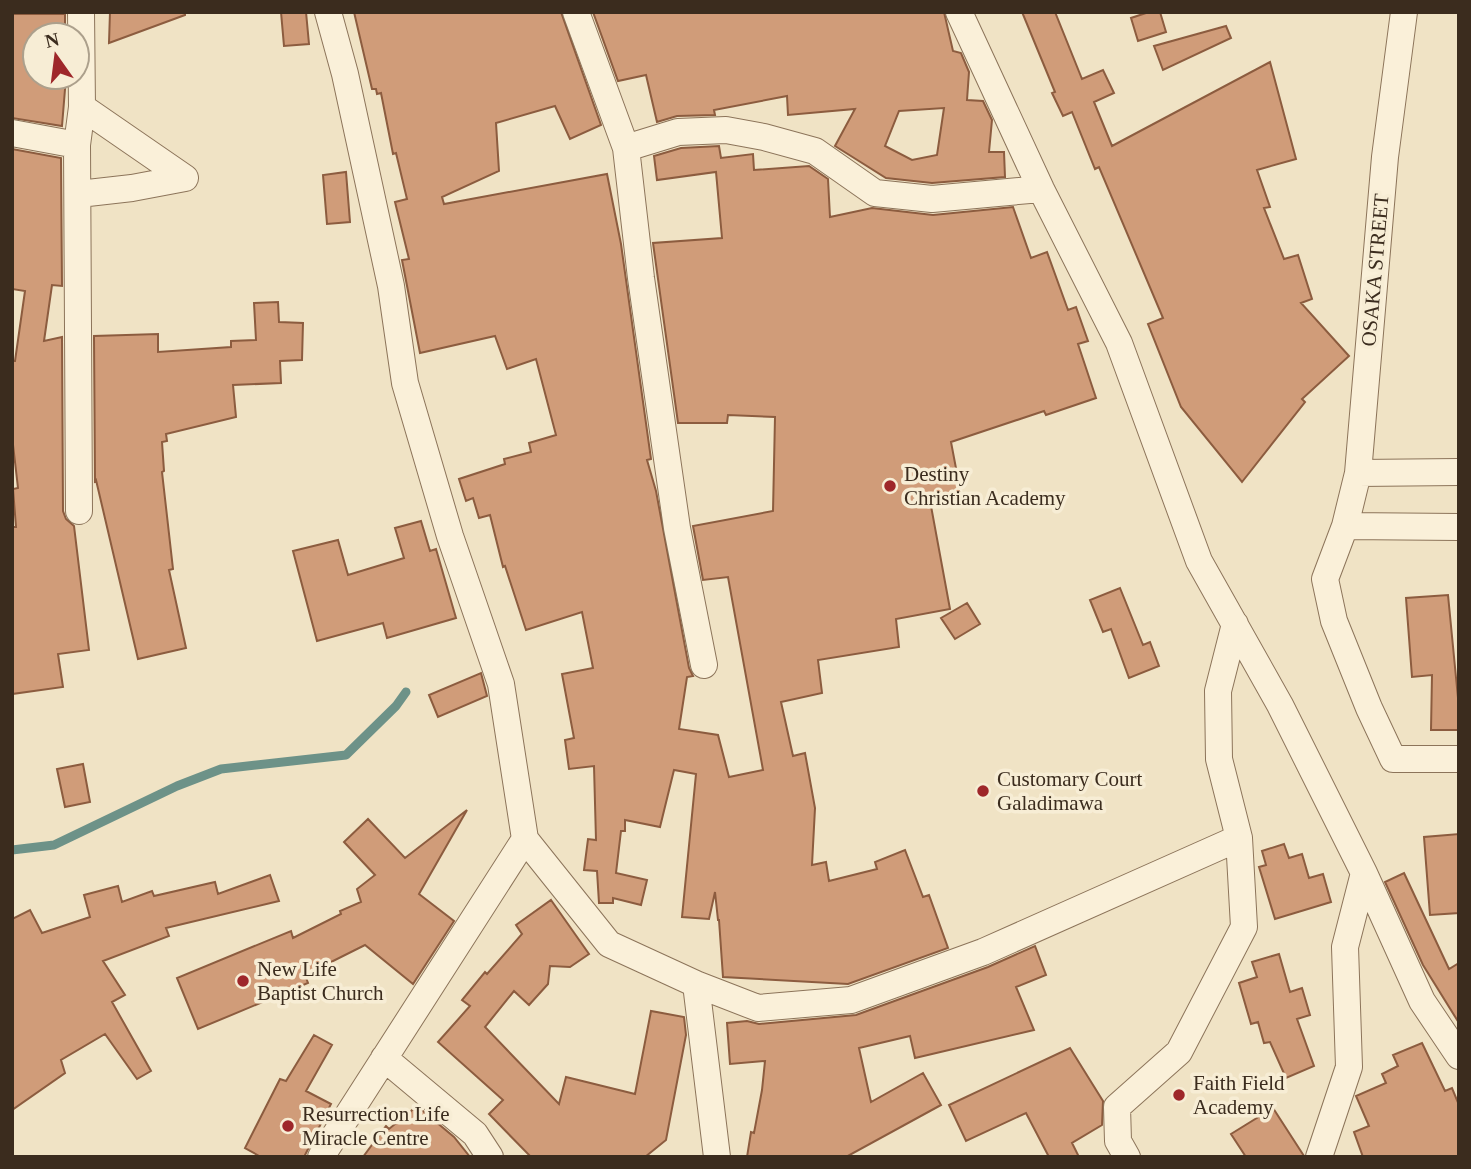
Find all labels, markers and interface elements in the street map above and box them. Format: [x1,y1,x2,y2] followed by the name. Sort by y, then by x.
[21,21,91,91] north arrow
[43,28,61,52] text: N
[1356,192,1394,347] street label: OSAKA STREET
[904,462,1066,510] place label: Destiny Christian Academy
[882,478,898,494] marker: Destiny Christian Academy
[997,767,1142,815] place label: Customary Court Galadimawa
[975,783,991,799] marker: Customary Court Galadimawa
[257,957,384,1005] place label: New Life Baptist Church
[235,973,251,989] marker: New Life Baptist Church
[1193,1071,1285,1119] place label: Faith Field Academy
[1171,1087,1187,1103] marker: Faith Field Academy
[302,1102,450,1150] place label: Resurrection Life Miracle Centre
[280,1118,296,1134] marker: Resurrection Life Miracle Centre

